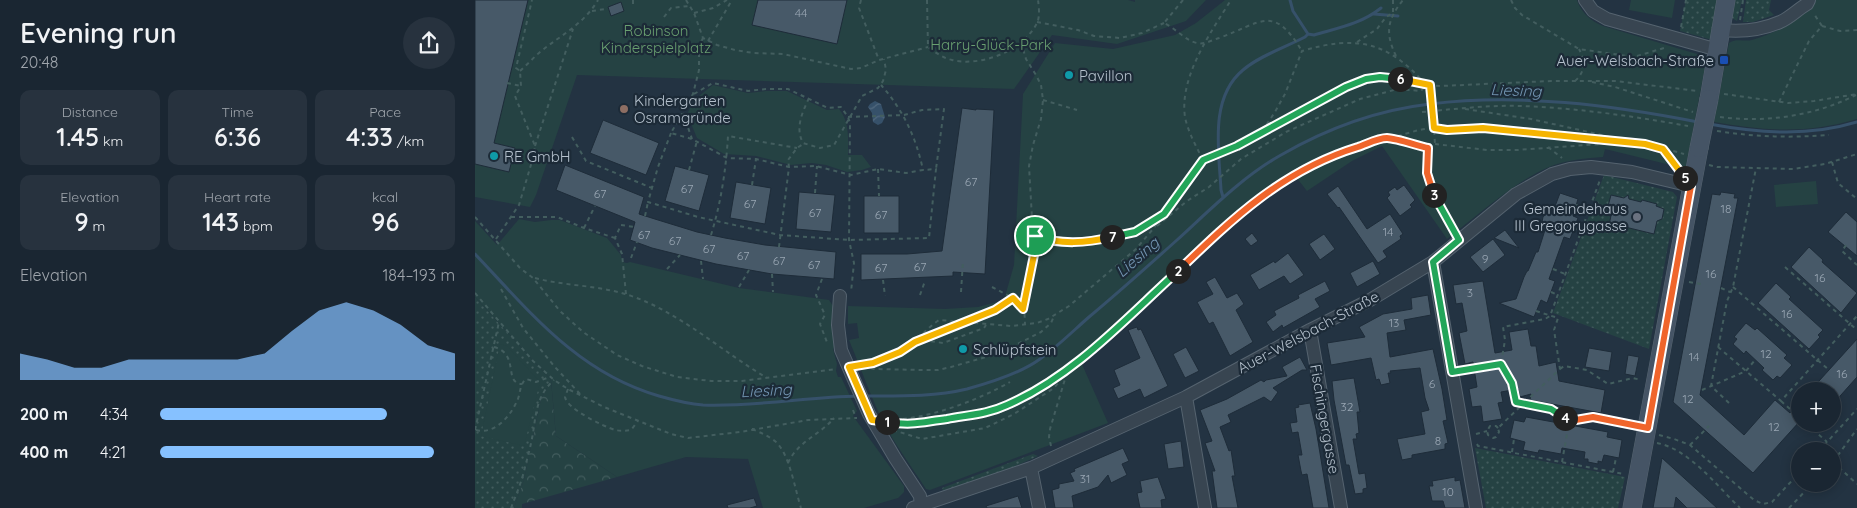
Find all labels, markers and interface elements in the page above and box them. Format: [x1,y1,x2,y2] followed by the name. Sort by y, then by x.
[795,5,807,20] house number: 44
[20,15,177,50] text: Evening run
[403,17,455,69] button: share
[601,21,711,57] park label: Robinson Kinderspielplatz
[930,35,1052,54] park label: Harry-Glück-Park
[1556,51,1714,70] place label: Auer-Welsbach-Straße
[20,52,58,72] text: 20:48
[1718,54,1730,66] marker: Auer-Welsbach-Straße
[1079,66,1132,85] place label: Pavillon
[1387,66,1413,92] pin: 6
[1063,69,1075,81] marker: Pavillon
[1397,70,1404,88] text: 6
[1490,79,1543,101] water label: Liesing
[634,91,731,127] place label: Kindergarten Osramgründe
[62,103,118,121] text: Distance
[221,103,254,121] text: Time
[369,103,401,121] text: Pace
[618,103,630,115] marker: Kindergarten Osramgründe
[56,121,99,152] text: 1.45
[214,121,261,152] text: 6:36
[346,121,393,152] text: 4:33
[99,132,123,150] text: km
[393,132,424,150] text: /km
[504,147,571,166] place label: RE GmbH
[488,150,500,162] marker: RE GmbH
[1673,166,1697,190] pin: 5
[1681,169,1690,187] text: 5
[965,174,977,189] house number: 67
[681,181,693,196] house number: 67
[1421,182,1447,208] pin: 3
[594,186,606,201] house number: 67
[1431,186,1438,204] text: 3
[60,188,119,206] text: Elevation
[204,188,271,206] text: Heart rate
[372,188,398,206] text: kcal
[744,196,756,211] house number: 67
[1514,199,1627,235] place label: Gemeindehaus III Gregorygasse
[1721,201,1731,216] house number: 18
[809,205,821,220] house number: 67
[74,206,89,237] text: 9
[202,206,239,237] text: 143
[371,206,399,237] text: 96
[875,207,887,222] house number: 67
[1631,211,1643,223] marker: Gemeindehaus III Gregorygasse
[1014,215,1056,257] pin
[89,217,105,235] text: m
[239,217,273,235] text: bpm
[1021,222,1049,250] icon: arrive
[1099,224,1125,250] pin: 7
[1383,224,1393,239] house number: 14
[638,227,650,242] house number: 67
[1109,228,1116,246] text: 7
[1111,232,1164,281] water label: Liesing
[669,233,681,248] house number: 67
[703,241,715,256] house number: 67
[737,248,749,263] house number: 67
[1482,251,1489,266] house number: 9
[773,253,785,268] house number: 67
[808,257,820,272] house number: 67
[1165,258,1191,284] pin: 2
[914,259,926,274] house number: 67
[875,260,887,275] house number: 67
[1175,262,1182,280] text: 2
[20,265,87,285] text: Elevation
[382,265,455,285] text: 184–193 m
[1706,266,1717,281] house number: 16
[1815,270,1826,285] house number: 16
[1467,285,1473,300] house number: 3
[1234,287,1382,377] street label: Auer-Welsbach-Straße
[1782,306,1793,321] house number: 16
[1389,315,1399,330] house number: 13
[973,340,1057,359] place label: Schlüpfstein
[957,343,969,355] marker: Schlüpfstein
[1760,346,1772,361] house number: 12
[1689,349,1699,364] house number: 14
[1306,363,1344,475] street label: Fischingergasse
[1837,366,1848,381] house number: 16
[1429,376,1436,391] house number: 6
[740,379,793,401] water label: Liesing
[1791,382,1841,492] map controls
[1791,382,1841,432] button: +
[1682,391,1694,406] house number: 12
[1341,399,1354,414] house number: 32
[20,404,68,424] text: 200 m
[100,404,128,424] text: 4:34
[1553,406,1577,430] pin: 4
[1561,409,1570,427] text: 4
[875,410,899,434] pin: 1
[885,413,890,431] text: 1
[1768,419,1780,434] house number: 12
[1435,433,1441,448] house number: 8
[20,442,68,462] text: 400 m
[100,442,126,462] text: 4:21
[1791,442,1841,492] button: −
[1080,471,1090,486] house number: 31
[1442,484,1454,499] house number: 10

